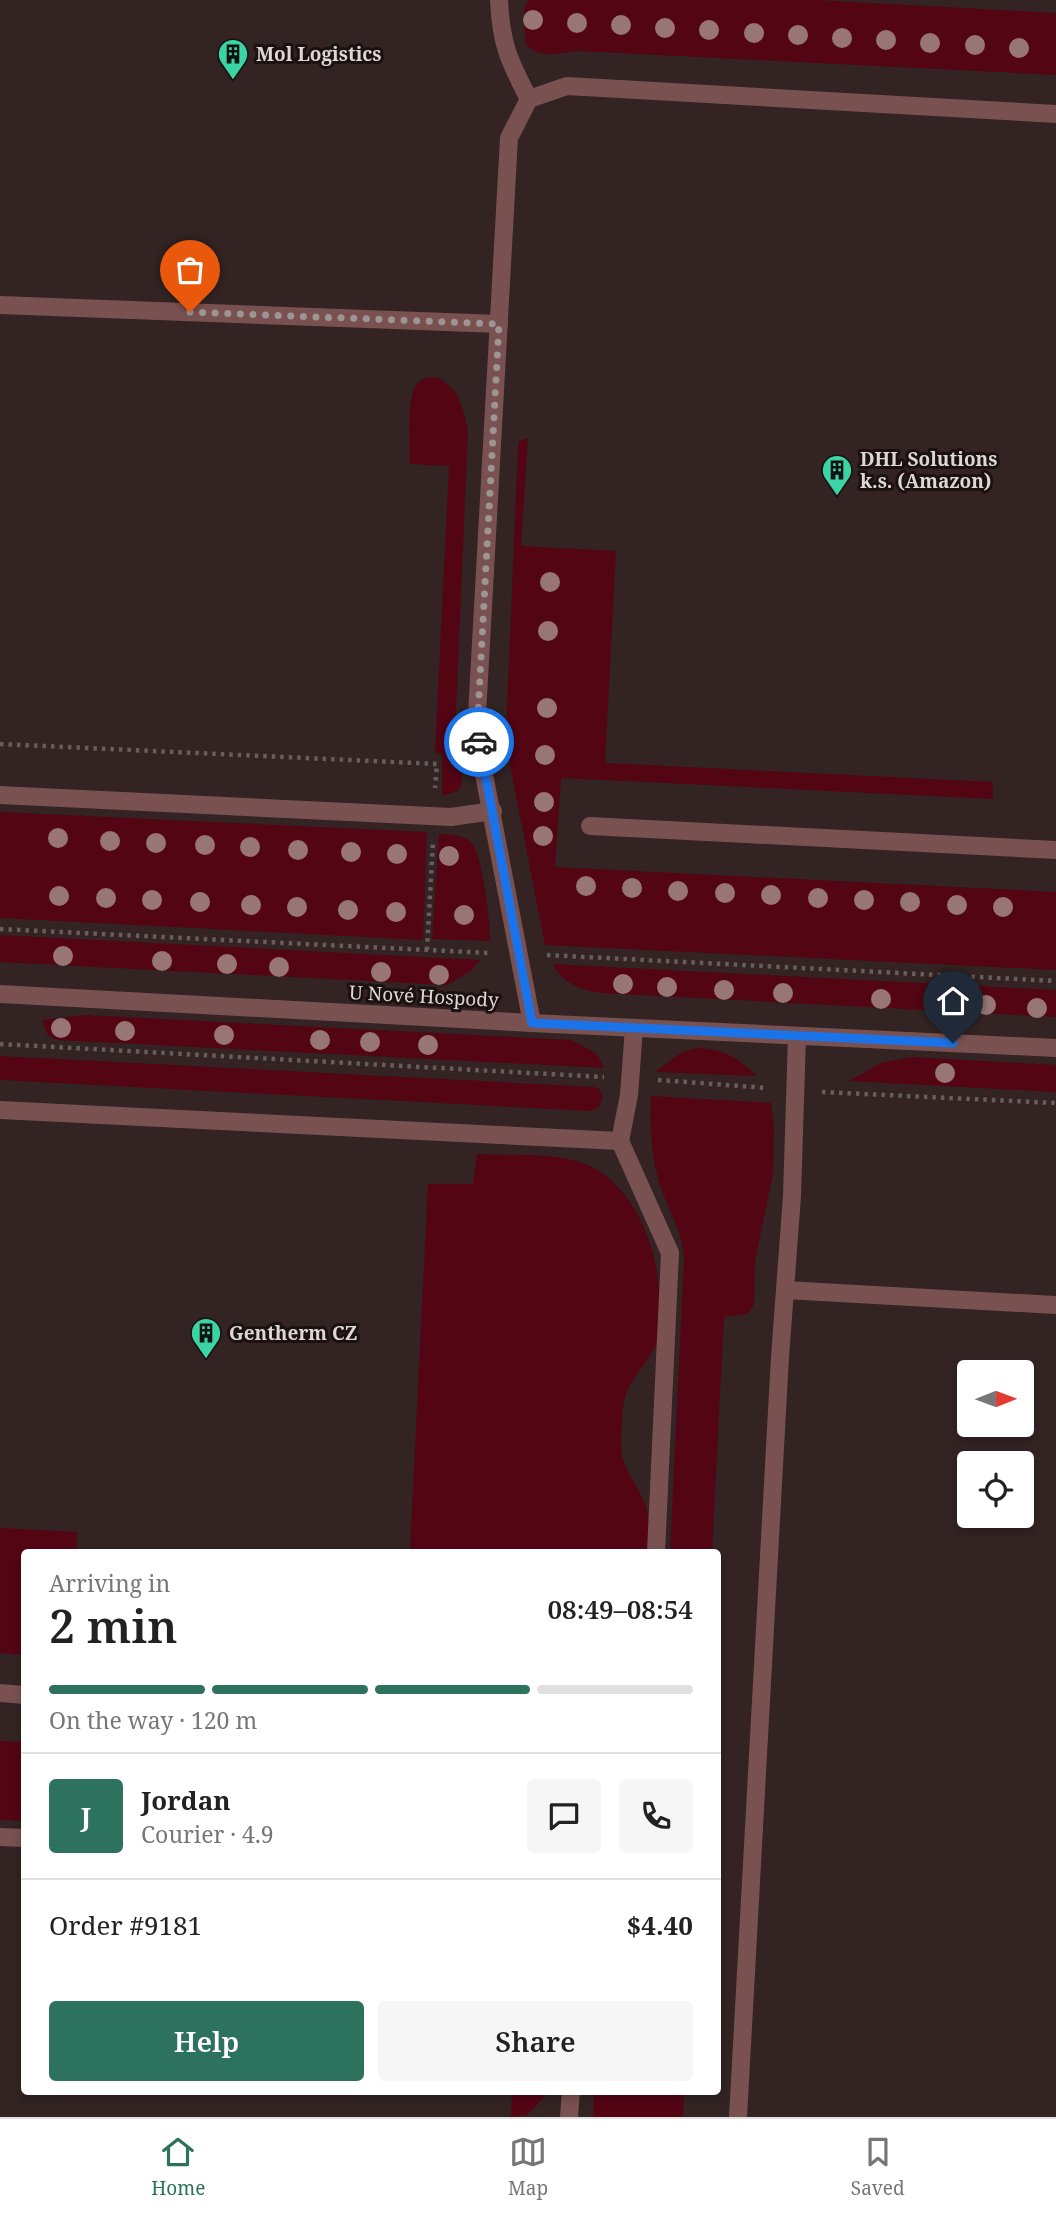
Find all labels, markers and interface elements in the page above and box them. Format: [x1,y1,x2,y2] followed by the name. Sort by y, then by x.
[216,37,250,81] building icon: Mol Logistics
[256,41,381,67] place label: Mol Logistics
[160,240,220,312] pin
[171,251,209,289] icon: bag
[860,446,997,494] place label: DHL Solutions k.s. (Amazon)
[820,453,854,497] building icon: DHL Solutions k.s. (Amazon)
[444,707,514,777] courier
[460,723,498,761] icon: car
[923,971,983,1043] pin
[349,979,500,1013] street label: U Nové Hospody
[934,982,972,1020] icon: home
[189,1316,223,1360] building icon: Gentherm CZ
[229,1320,357,1346] place label: Gentherm CZ
[957,1360,1034,1437] north arrow
[957,1360,1034,1528] map controls
[957,1451,1034,1528] button: locate
[49,1567,170,1599] text: Arriving in
[547,1591,693,1627] text: 08:49–08:54
[49,1594,177,1656] text: 2 min
[49,1704,257,1736] text: On the way · 120 m
[527,1779,601,1853] button: chat
[619,1779,693,1853] button: phone
[141,1782,231,1818] text: Jordan
[81,1798,91,1834] text: J
[141,1818,274,1850] text: Courier · 4.9
[49,1907,202,1943] text: Order #9181
[627,1907,693,1943] text: $4.40
[49,2001,364,2081] button: Help
[378,2001,693,2081] button: Share
[151,2133,205,2201] tab: Home
[508,2133,548,2201] tab: Map
[851,2133,905,2201] tab: Saved

